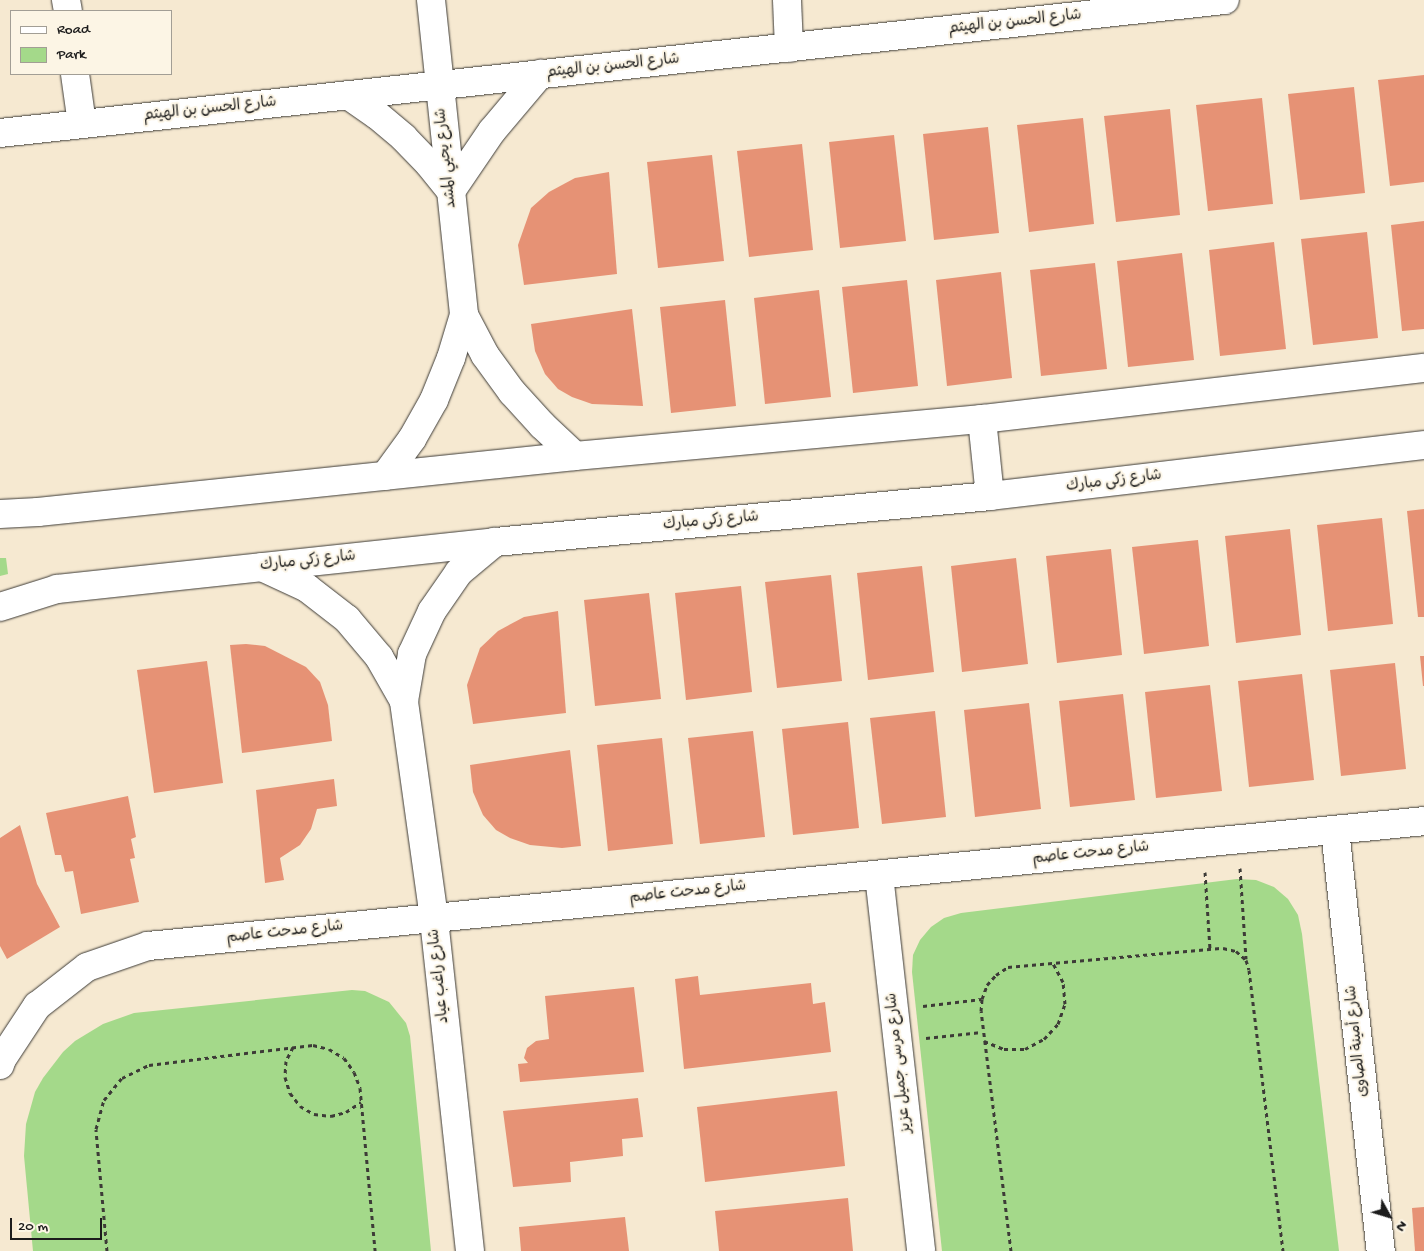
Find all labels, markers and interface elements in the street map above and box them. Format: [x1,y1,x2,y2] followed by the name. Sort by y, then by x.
[948,7,1082,39] street label: شارع الحسن بن الهيثم
[10,10,172,75] legend
[57,21,90,39] text: Road
[57,46,86,64] text: Park
[546,51,680,83] street label: شارع الحسن بن الهيثم
[143,94,277,126] street label: شارع الحسن بن الهيثم
[433,107,461,209] street label: شارع يحيي المشد
[1065,467,1163,497] street label: شارع زكى مبارك
[662,509,760,535] street label: شارع زكى مبارك
[259,548,357,576] street label: شارع زكى مبارك
[1032,839,1150,869] street label: شارع مدحت عاصم
[629,878,747,908] street label: شارع مدحت عاصم
[226,918,344,948] street label: شارع مدحت عاصم
[426,928,454,1024] street label: شارع راغب عياد
[1343,984,1373,1098] street label: شارع أمينة الصاوى
[884,992,916,1134] street label: شارع مرسى جميل عزيز
[1364,1191,1414,1241] north arrow
[12,1208,105,1240] scale bar
[1392,1217,1411,1235] text: N
[18,1218,48,1236] text: 20 m

